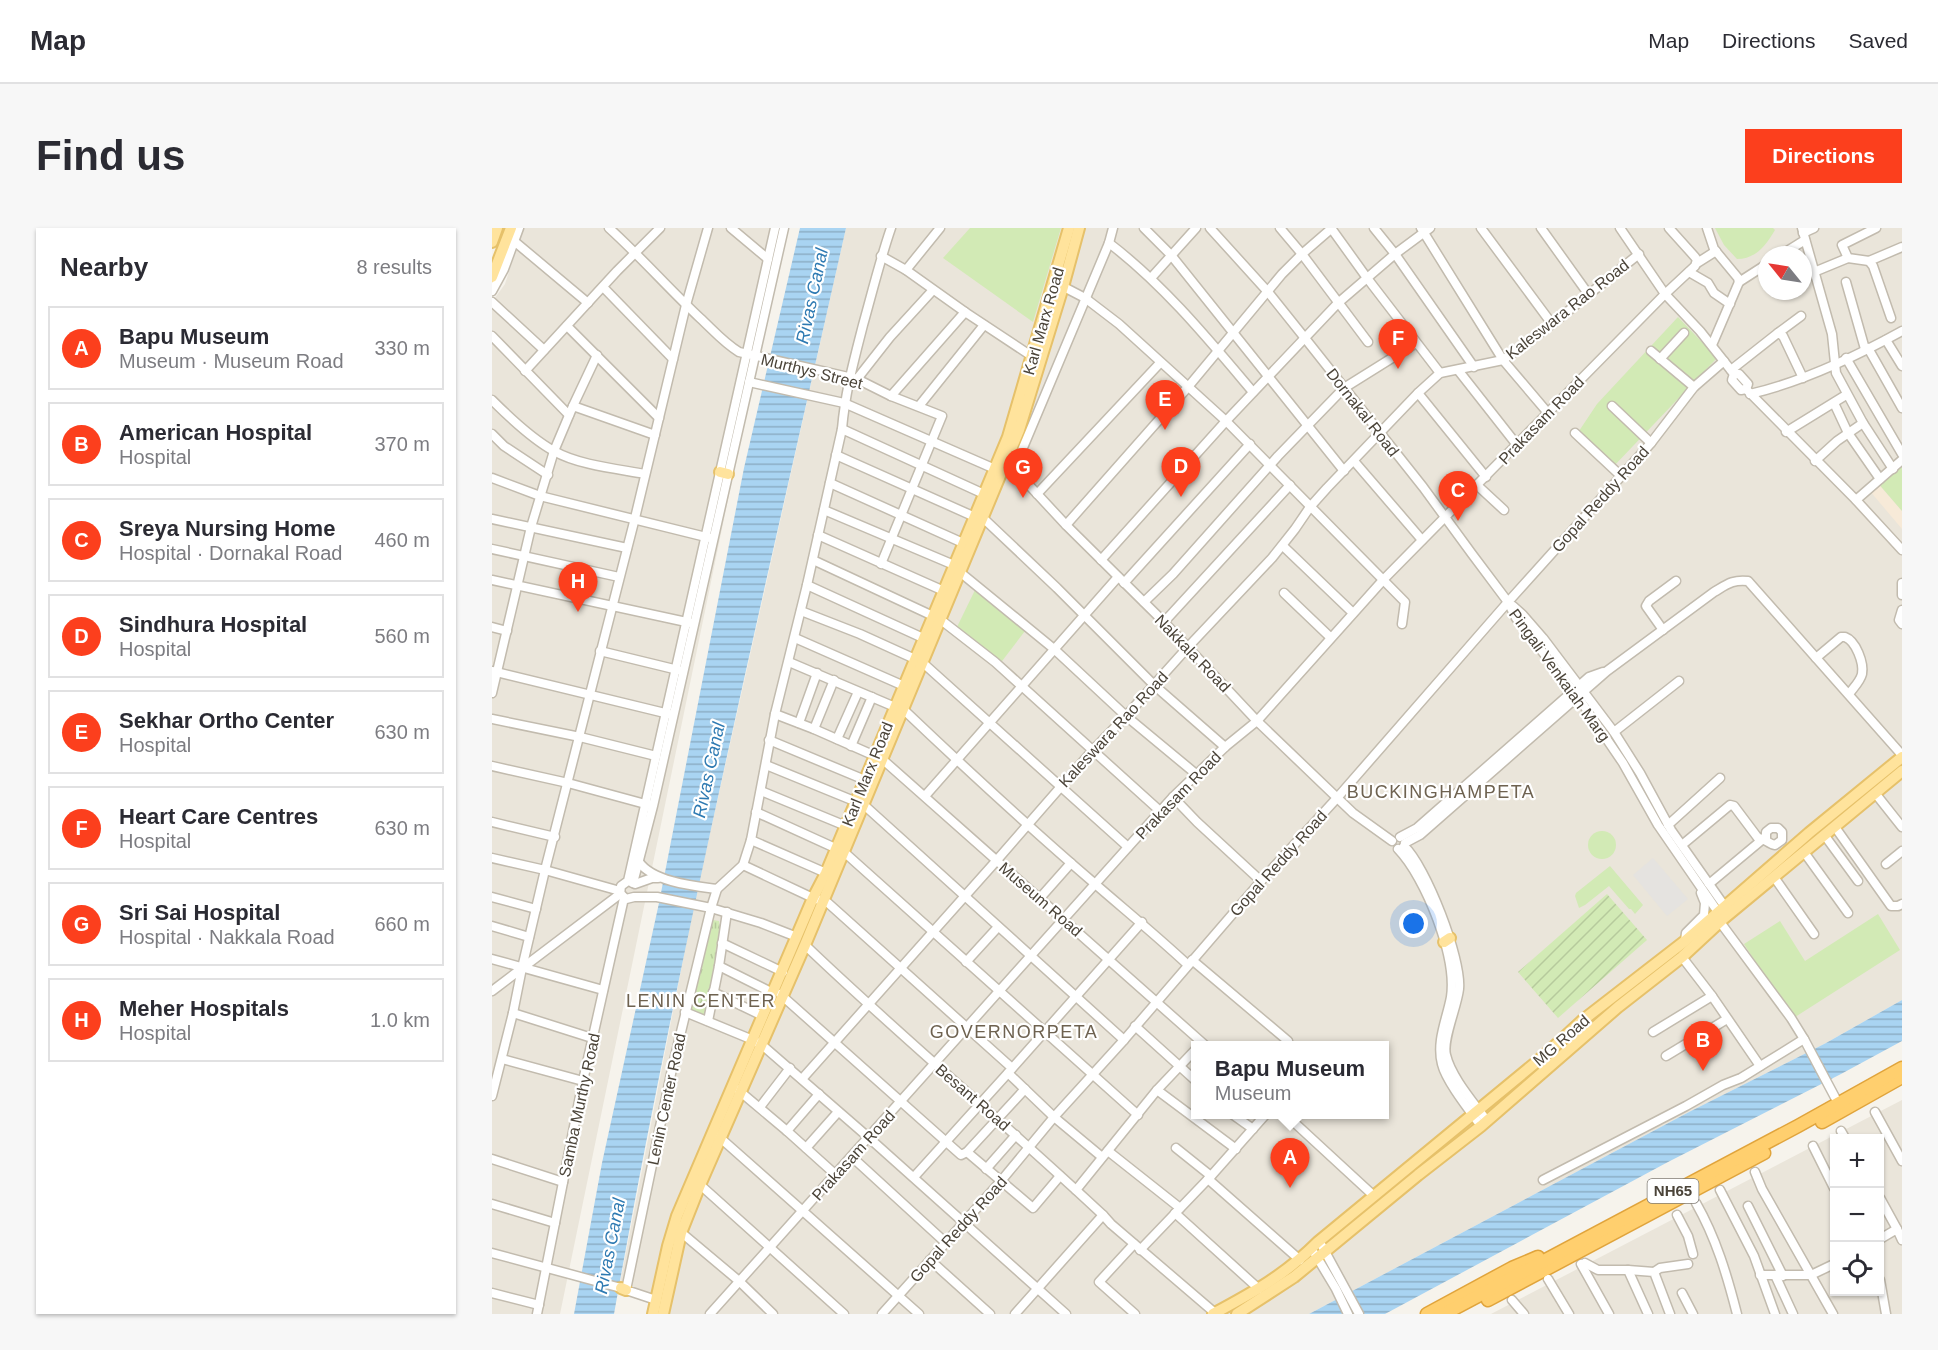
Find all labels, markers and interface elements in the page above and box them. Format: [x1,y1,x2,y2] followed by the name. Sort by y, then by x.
[30,25,86,56] text: Map
[1648,29,1689,52] text: Map
[1722,29,1815,52] text: Directions
[1848,29,1908,52] text: Saved
[1745,129,1902,183] button: Directions
[36,132,185,179] text: Find us
[792,245,832,346] water label: Rivas Canal
[1758,246,1812,300] north arrow
[60,252,148,282] text: Nearby
[356,256,432,278] text: 8 results
[1502,256,1632,363] street label: Kaleswara Rao Road
[1020,265,1067,377] street label: Karl Marx Road
[1378,320,1418,369] pin: F
[119,324,269,349] text: Bapu Museum
[74,337,89,359] text: A
[374,337,430,359] text: 330 m
[119,350,344,372] text: Museum · Museum Road
[759,351,865,392] street label: Murthys Street
[1323,365,1402,460] street label: Dornakal Road
[1495,373,1587,468] street label: Prakasam Road
[1146,380,1184,430] pin: E
[119,420,312,445] text: American Hospital
[74,433,89,455] text: B
[374,433,430,455] text: 370 m
[1549,443,1652,556] street label: Gopal Reddy Road
[119,446,191,468] text: Hospital
[1004,448,1042,498] pin: G
[1162,448,1200,497] pin: D
[1438,472,1478,521] pin: C
[119,516,335,541] text: Sreya Nursing Home
[74,529,89,551] text: C
[374,529,430,551] text: 460 m
[119,542,342,564] text: Hospital · Dornakal Road
[558,562,598,612] pin: H
[1506,606,1613,745] street label: Pingali Venkaiah Marg
[1152,611,1234,695] street label: Nakkala Road
[119,612,307,637] text: Sindhura Hospital
[74,625,89,647] text: D
[374,625,430,647] text: 560 m
[119,638,191,660] text: Hospital
[1056,668,1171,790] street label: Kaleswara Rao Road
[119,708,334,733] text: Sekhar Ortho Center
[689,719,729,820] water label: Rivas Canal
[839,719,896,829] street label: Karl Marx Road
[75,721,88,743] text: E
[374,721,430,743] text: 630 m
[119,734,191,756] text: Hospital
[1132,748,1224,843] street label: Prakasam Road
[1347,782,1535,802] district label: BUCKINGHAMPETA
[119,804,318,829] text: Heart Care Centres
[1227,807,1330,920] street label: Gopal Reddy Road
[75,817,88,839] text: F
[374,817,430,839] text: 630 m
[119,830,191,852] text: Hospital
[996,859,1086,940] street label: Museum Road
[119,900,280,925] text: Sri Sai Hospital
[1399,909,1428,938] your location
[74,913,89,935] text: G
[374,913,430,935] text: 660 m
[119,926,335,948] text: Hospital · Nakkala Road
[626,991,776,1011] district label: LENIN CENTER
[119,996,289,1021] text: Meher Hospitals
[74,1009,89,1031] text: H
[370,1009,430,1031] text: 1.0 km
[1530,1012,1593,1069] street label: MG Road
[119,1022,191,1044] text: Hospital
[930,1022,1098,1042] district label: GOVERNORPETA
[1684,1022,1722,1071] pin: B
[556,1032,603,1179] street label: Samba Murthy Road
[644,1032,689,1167] street label: Lenin Center Road
[1191,1041,1389,1119] popup
[1215,1056,1365,1081] text: Bapu Museum
[932,1061,1013,1134] street label: Besant Road
[1215,1082,1292,1104] text: Museum
[809,1107,898,1204] street label: Prakasam Road
[1830,1134,1884,1296] map controls
[1830,1134,1884,1188] button: +
[1270,1138,1310,1188] pin: A
[907,1173,1010,1286] street label: Gopal Reddy Road
[1648,1179,1698,1203] road number: NH65
[1830,1188,1884,1242] button: −
[591,1195,629,1296] water label: Rivas Canal
[1830,1242,1884,1296] button: locate

